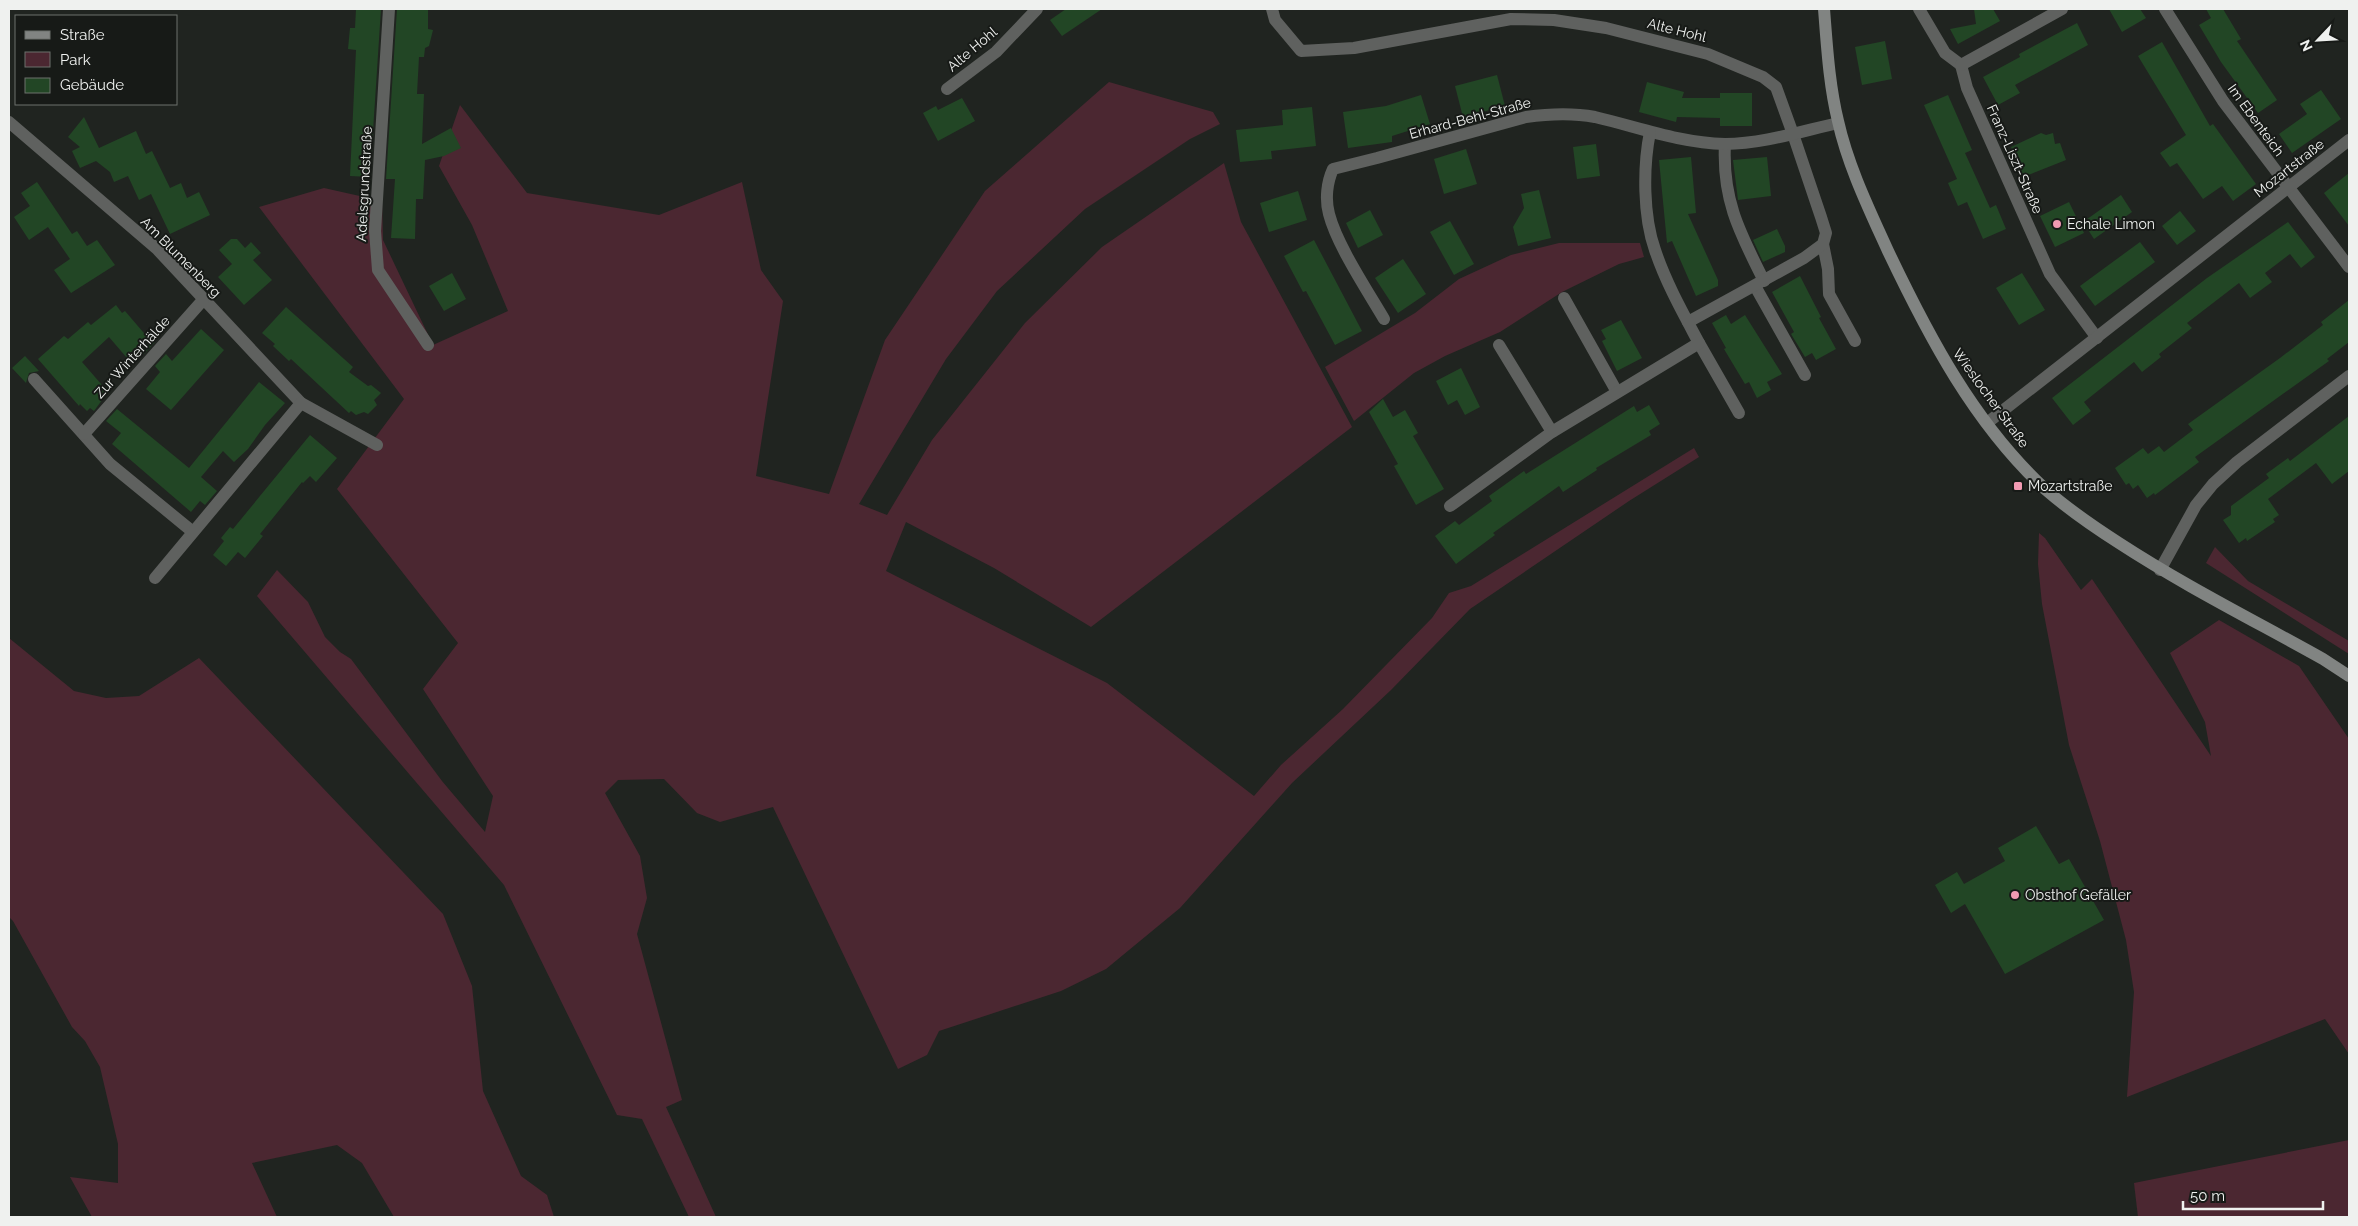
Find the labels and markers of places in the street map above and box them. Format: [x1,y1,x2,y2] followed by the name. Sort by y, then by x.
[2067,216,2155,232] place label: Echale Limon
[2051,218,2063,230] marker: Echale Limon
[2028,478,2112,494] place label: Mozartstraße
[2012,480,2024,492] marker: Mozartstraße
[2025,887,2131,903] place label: Obsthof Gefäller
[2009,889,2021,901] marker: Obsthof Gefäller

